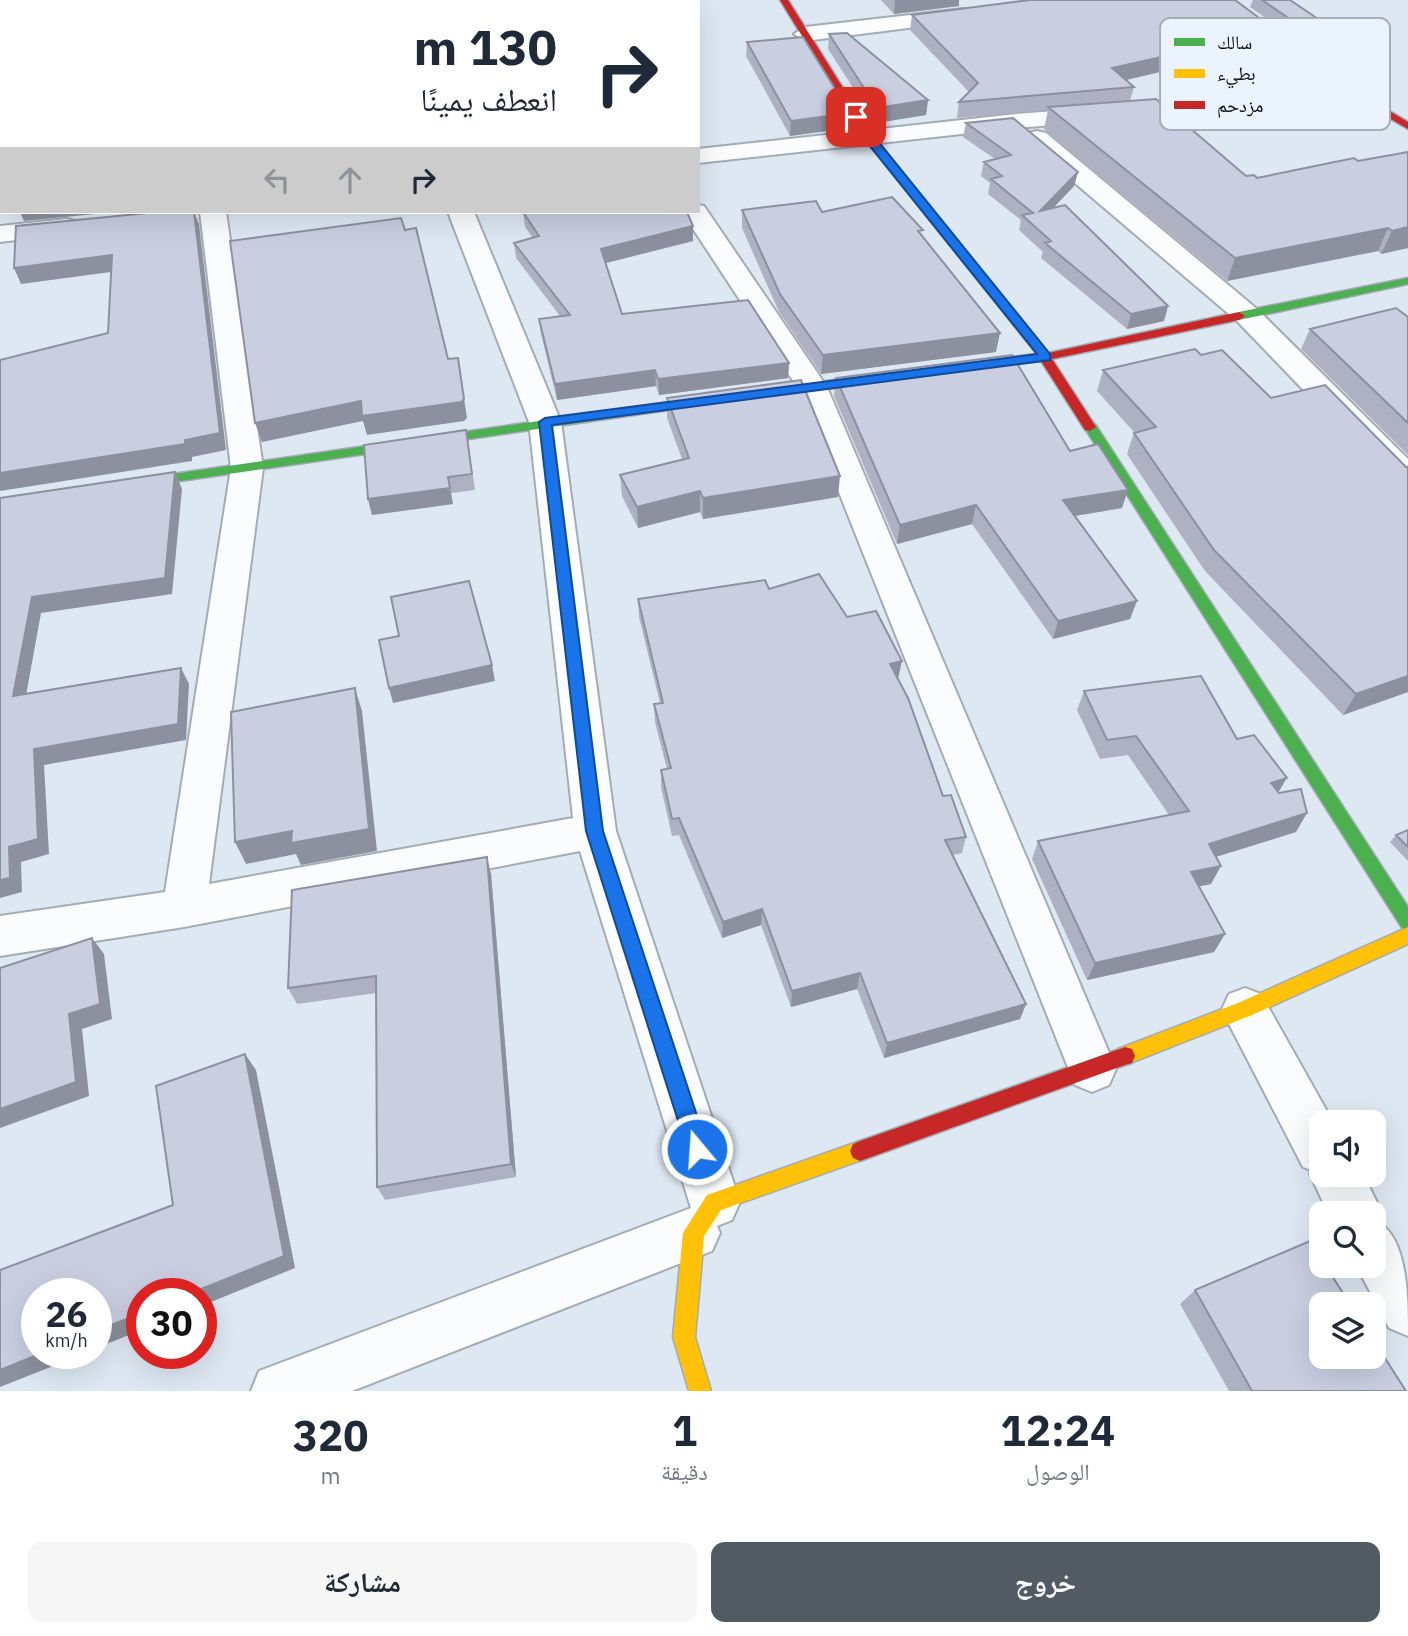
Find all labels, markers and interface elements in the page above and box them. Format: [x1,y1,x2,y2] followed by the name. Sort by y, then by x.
[413,15,557,78] text: 130 m
[1160,18,1390,130] legend
[581,28,672,119] icon: right
[1217,30,1252,54] text: سالك
[1217,61,1256,89] text: بطيء
[420,78,557,120] text: انعطف يمينًا
[826,87,886,147] pin
[1217,93,1263,118] text: مزدحم
[837,98,875,136] icon: arrive
[258,161,296,199] icon: left
[331,161,369,199] icon: ahead
[404,161,442,199] icon: right
[1309,1110,1386,1369] map controls
[1309,1110,1386,1187] button: sound
[660,1112,734,1186] position arrow
[1309,1201,1386,1278] button: search
[126,1278,217,1369] speed limit sign: 30
[45,1291,88,1337] text: 26
[1309,1292,1386,1369] button: layers
[45,1329,88,1352] text: km/h
[672,1403,697,1458] text: 1
[1001,1403,1115,1458] text: 12:24
[293,1408,368,1463] text: 320
[661,1456,708,1486] text: دقيقة
[1026,1456,1090,1486] text: الوصول
[321,1460,341,1490] text: m
[28,1542,697,1622] button: مشاركة
[711,1542,1380,1622] button: خروج

